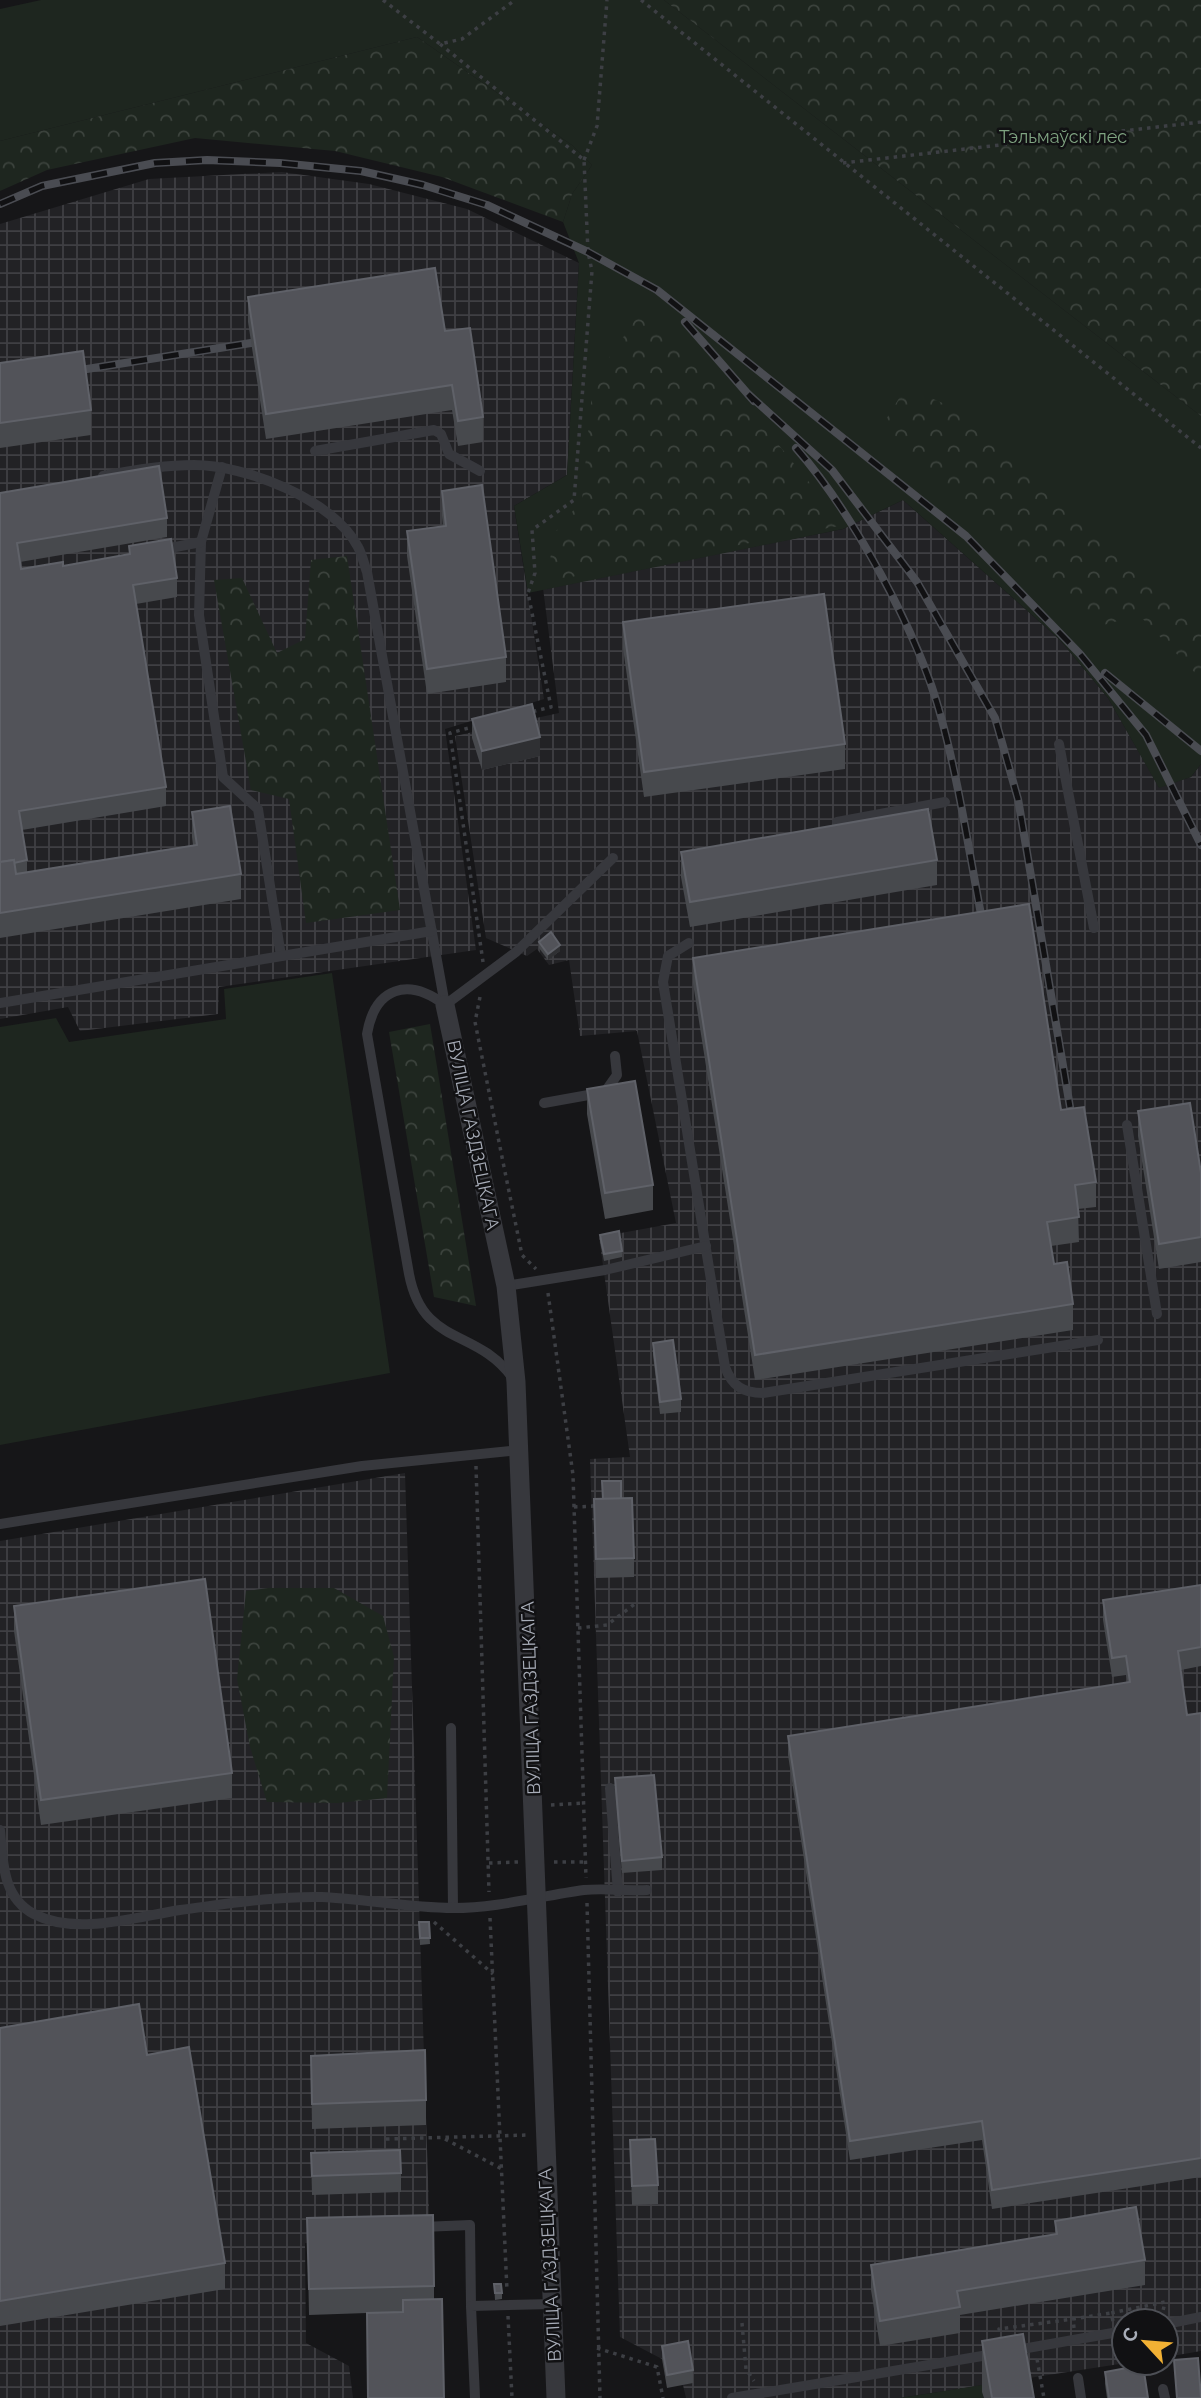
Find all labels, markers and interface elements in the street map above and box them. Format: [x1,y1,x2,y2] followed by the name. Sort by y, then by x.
[999,126,1127,147] park label: Тэльмаўскі лес
[443,1038,504,1232] street label: ВУЛІЦА ГАЗДЗЕЦКАГА
[517,1601,544,1795] street label: ВУЛІЦА ГАЗДЗЕЦКАГА
[534,2168,565,2362] street label: ВУЛІЦА ГАЗДЗЕЦКАГА
[1110,2307,1180,2377] north arrow
[1117,2324,1142,2345] text: С

